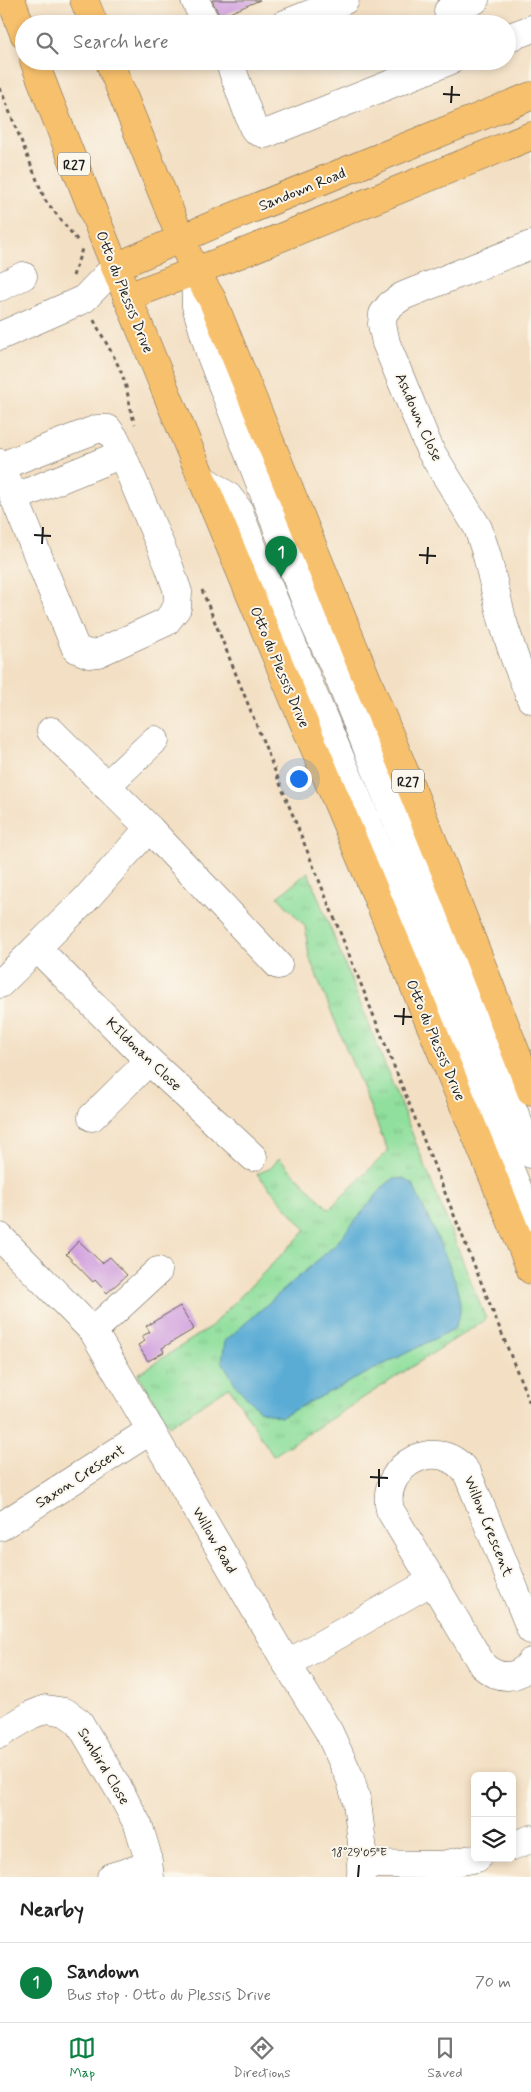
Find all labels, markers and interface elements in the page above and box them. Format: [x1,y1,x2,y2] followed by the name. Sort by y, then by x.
[15,15,516,70] search box
[33,29,61,57] icon: search
[73,30,169,55] text: Search here
[58,152,90,175] road number: R27
[256,163,349,216] street label: Sandown Road
[90,228,158,357] street label: Otto du Plessis Drive
[390,370,447,465] street label: Ashdown Close
[265,536,297,577] pin: 1
[244,604,314,731] street label: Otto du Plessis Drive
[286,766,312,792] your location
[392,769,424,792] road number: R27
[400,977,470,1104] street label: Otto du Plessis Drive
[101,1013,186,1096] street label: KIldonan Close
[32,1440,129,1513] street label: Saxon Crescent
[459,1473,517,1580] street label: Willow Crescent
[187,1503,241,1578] street label: Willow Road
[72,1724,134,1809] street label: Sunbird Close
[471,1772,516,1862] map controls
[471,1772,516,1817] button: locate
[471,1817,516,1862] button: layers
[331,1845,387,1861] text: 18°29'05"E
[20,1896,84,1924] text: Nearby
[67,1960,139,1985] text: Sandown
[32,1972,40,1993] text: 1
[475,1972,511,1993] text: 70 m
[67,1985,271,2006] text: Bus stop · Otto du Plessis Drive
[68,2034,96,2082] tab: Map
[233,2034,291,2082] tab: Directions
[427,2034,463,2082] tab: Saved

